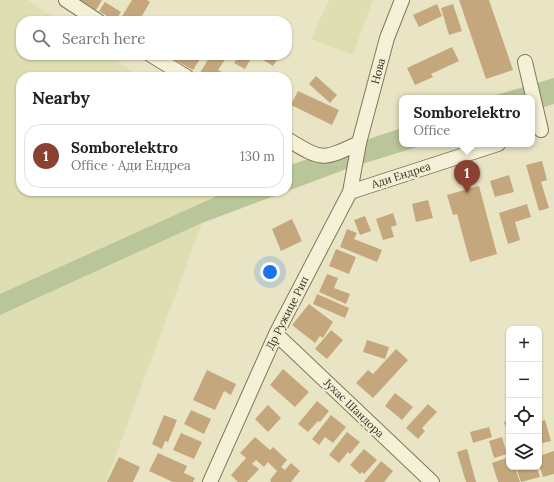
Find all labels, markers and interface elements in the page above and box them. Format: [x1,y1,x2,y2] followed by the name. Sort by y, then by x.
[16,16,292,60] search box
[30,27,52,49] icon: search
[62,29,145,48] text: Search here
[368,56,388,85] street label: Нова
[32,87,90,109] text: Nearby
[399,95,535,147] popup
[414,103,520,122] text: Somborelektro
[414,122,450,139] text: Office
[71,138,178,157] text: Somborelektro
[43,148,49,165] text: 1
[240,148,275,165] text: 130 m
[71,157,191,174] text: Office · Ади Ендреа
[369,159,433,191] street label: Ади Ендреа
[454,160,480,193] pin: 1
[260,262,280,282] your location
[262,274,312,352] street label: Др Ружице Рип
[506,326,542,470] map controls
[506,326,542,362] button: +
[506,362,542,398] button: −
[320,375,387,441] street label: Јухас Шандора
[506,398,542,434] button: locate
[506,434,542,470] button: layers

